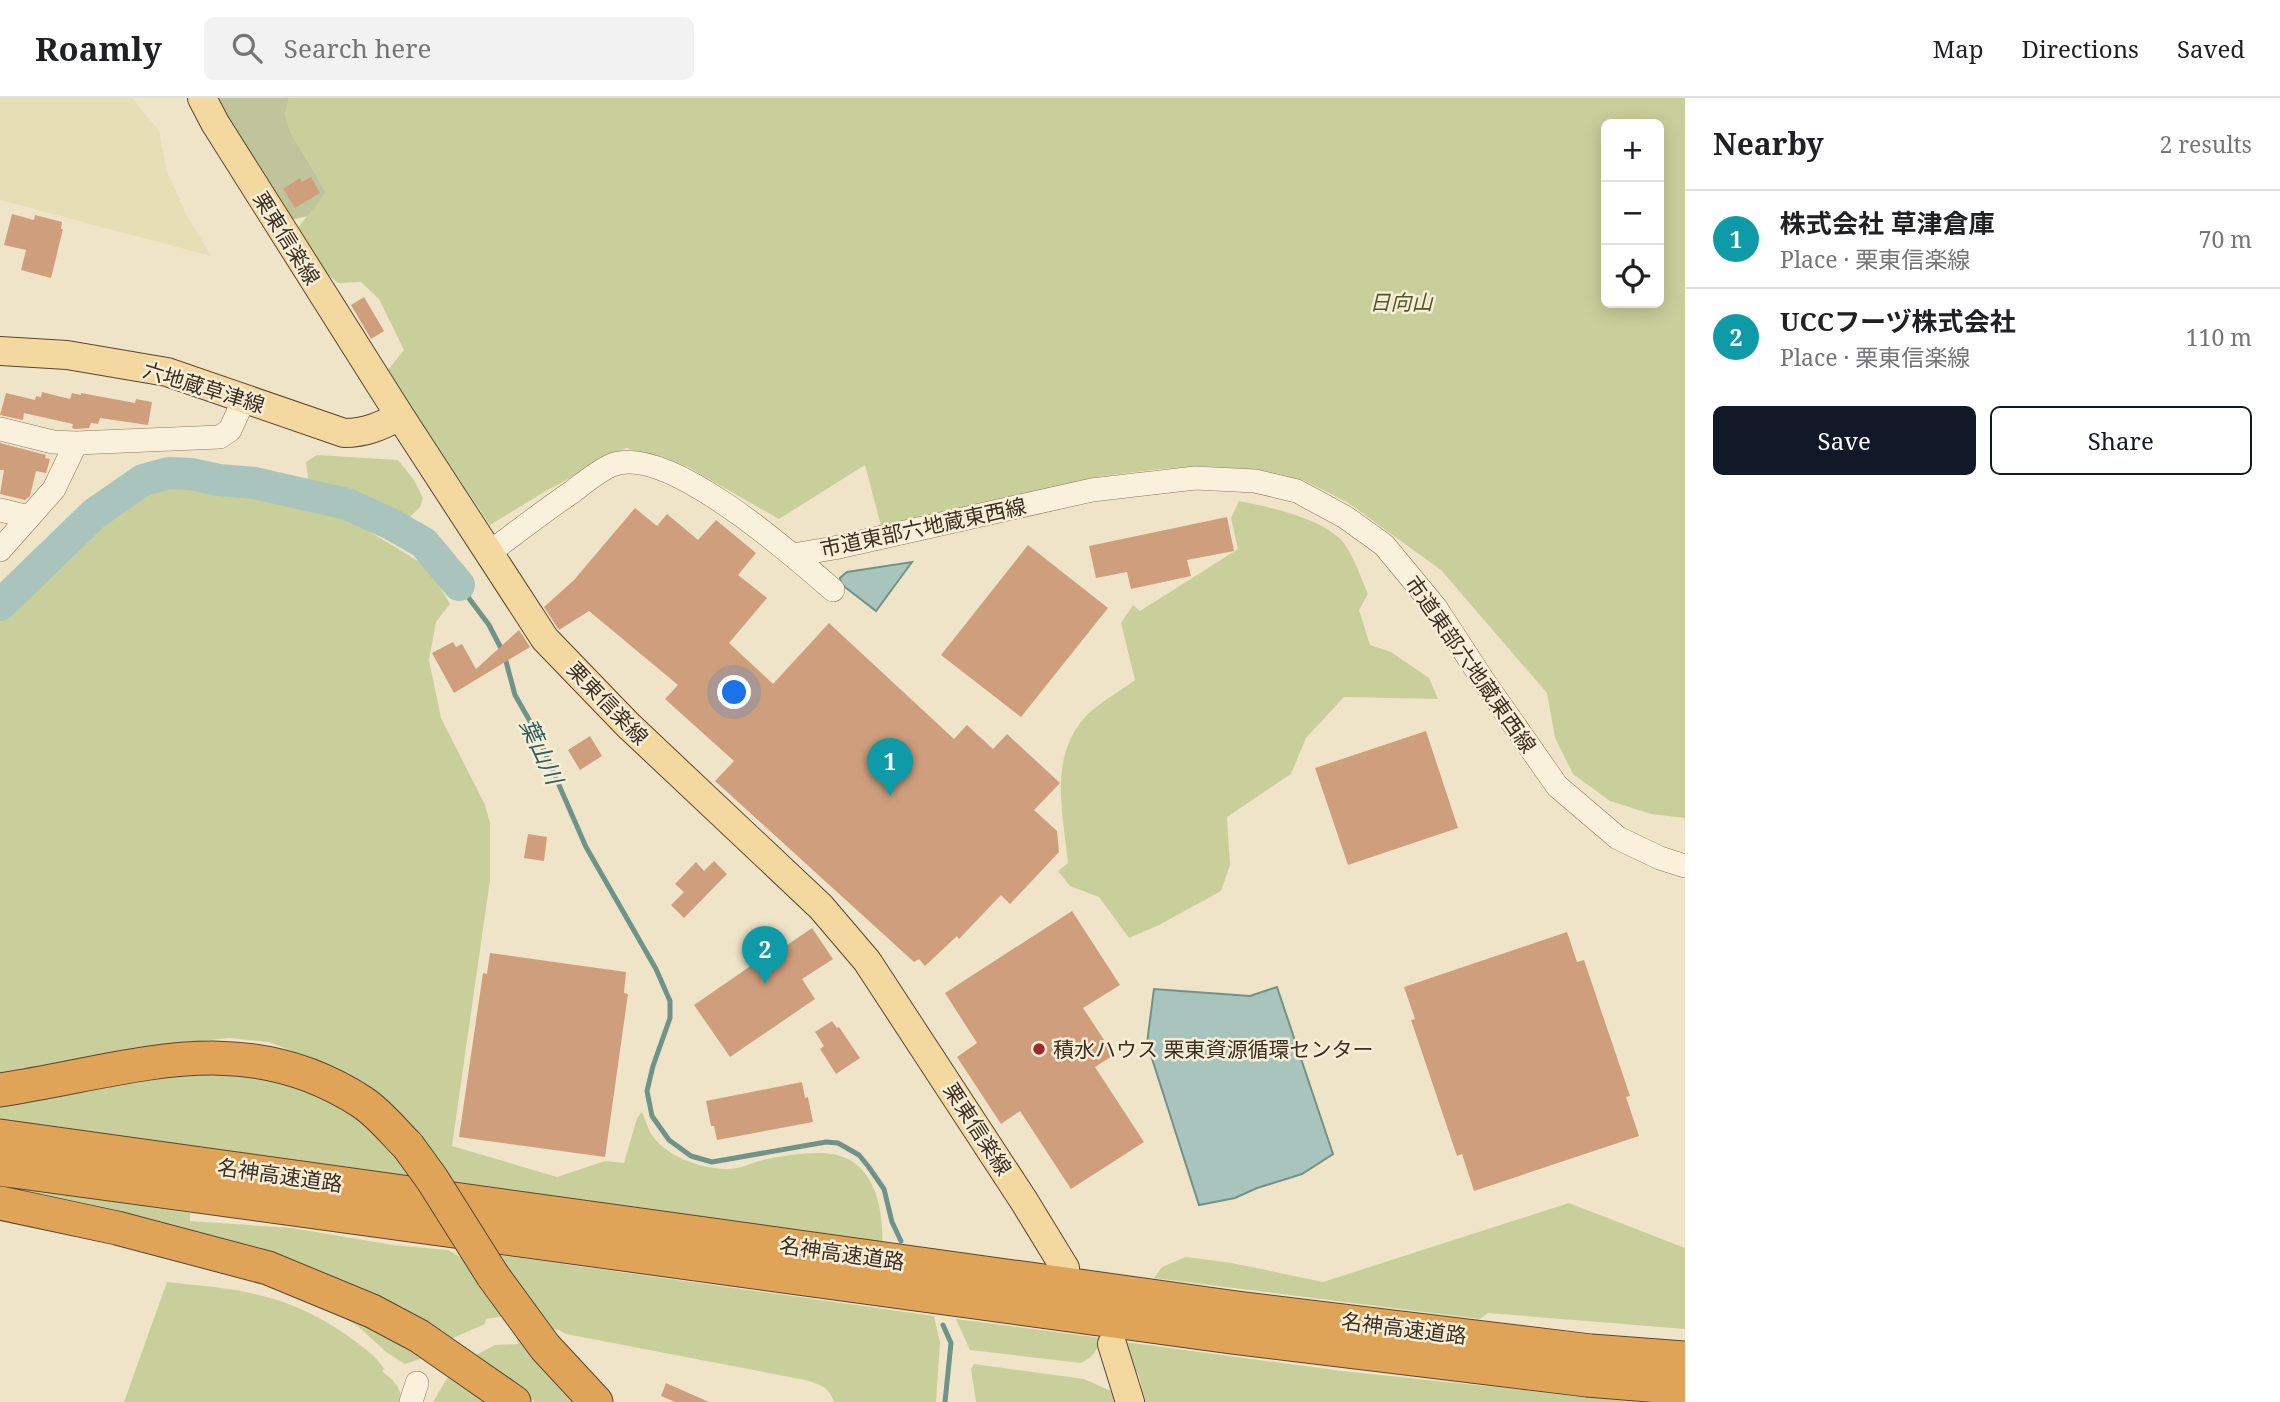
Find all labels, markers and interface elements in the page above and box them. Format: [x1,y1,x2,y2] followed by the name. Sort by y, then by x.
[204,17,694,80] search box
[35,26,162,71] text: Roamly
[228,29,266,67] icon: search
[284,30,431,66] text: Search here
[1933,32,1984,65] text: Map
[2022,32,2139,65] text: Directions
[2177,32,2245,65] text: Saved
[1601,119,1664,308] map controls
[1601,119,1664,182] button: +
[1713,123,1824,164] text: Nearby
[2159,128,2252,160] text: 2 results
[1601,182,1664,245] button: −
[247,186,327,290] street label: 栗東信楽線
[1780,205,1995,241] text: 株式会社 草津倉庫
[1730,223,1743,255] text: 1
[2199,223,2252,255] text: 70 m
[1780,243,1970,275] text: Place · 栗東信楽線
[1601,245,1664,308] button: locate
[1370,288,1434,316] park label: 日向山
[1780,303,2016,339] text: UCCフーヅ株式会社
[1730,321,1743,353] text: 2
[2186,321,2252,353] text: 110 m
[1780,341,1970,373] text: Place · 栗東信楽線
[140,355,268,419] street label: 六地蔵草津線
[1713,406,1976,475] button: Save
[1990,406,2252,475] button: Share
[817,491,1029,563] street label: 市道東部六地蔵東西線
[1399,570,1543,758] street label: 市道東部六地蔵東西線
[561,656,655,750] street label: 栗東信楽線
[717,675,751,709] your location
[513,713,572,792] water label: 葉山川
[867,738,913,796] pin: 1
[742,926,788,984] pin: 2
[1053,1035,1373,1063] place label: 積水ハウス 栗東資源循環センター
[1031,1041,1047,1057] marker: 積水ハウス 栗東資源循環センター
[938,1077,1018,1181] street label: 栗東信楽線
[216,1152,344,1198] street label: 名神高速道路
[778,1230,906,1276] street label: 名神高速道路
[1340,1306,1468,1350] street label: 名神高速道路

